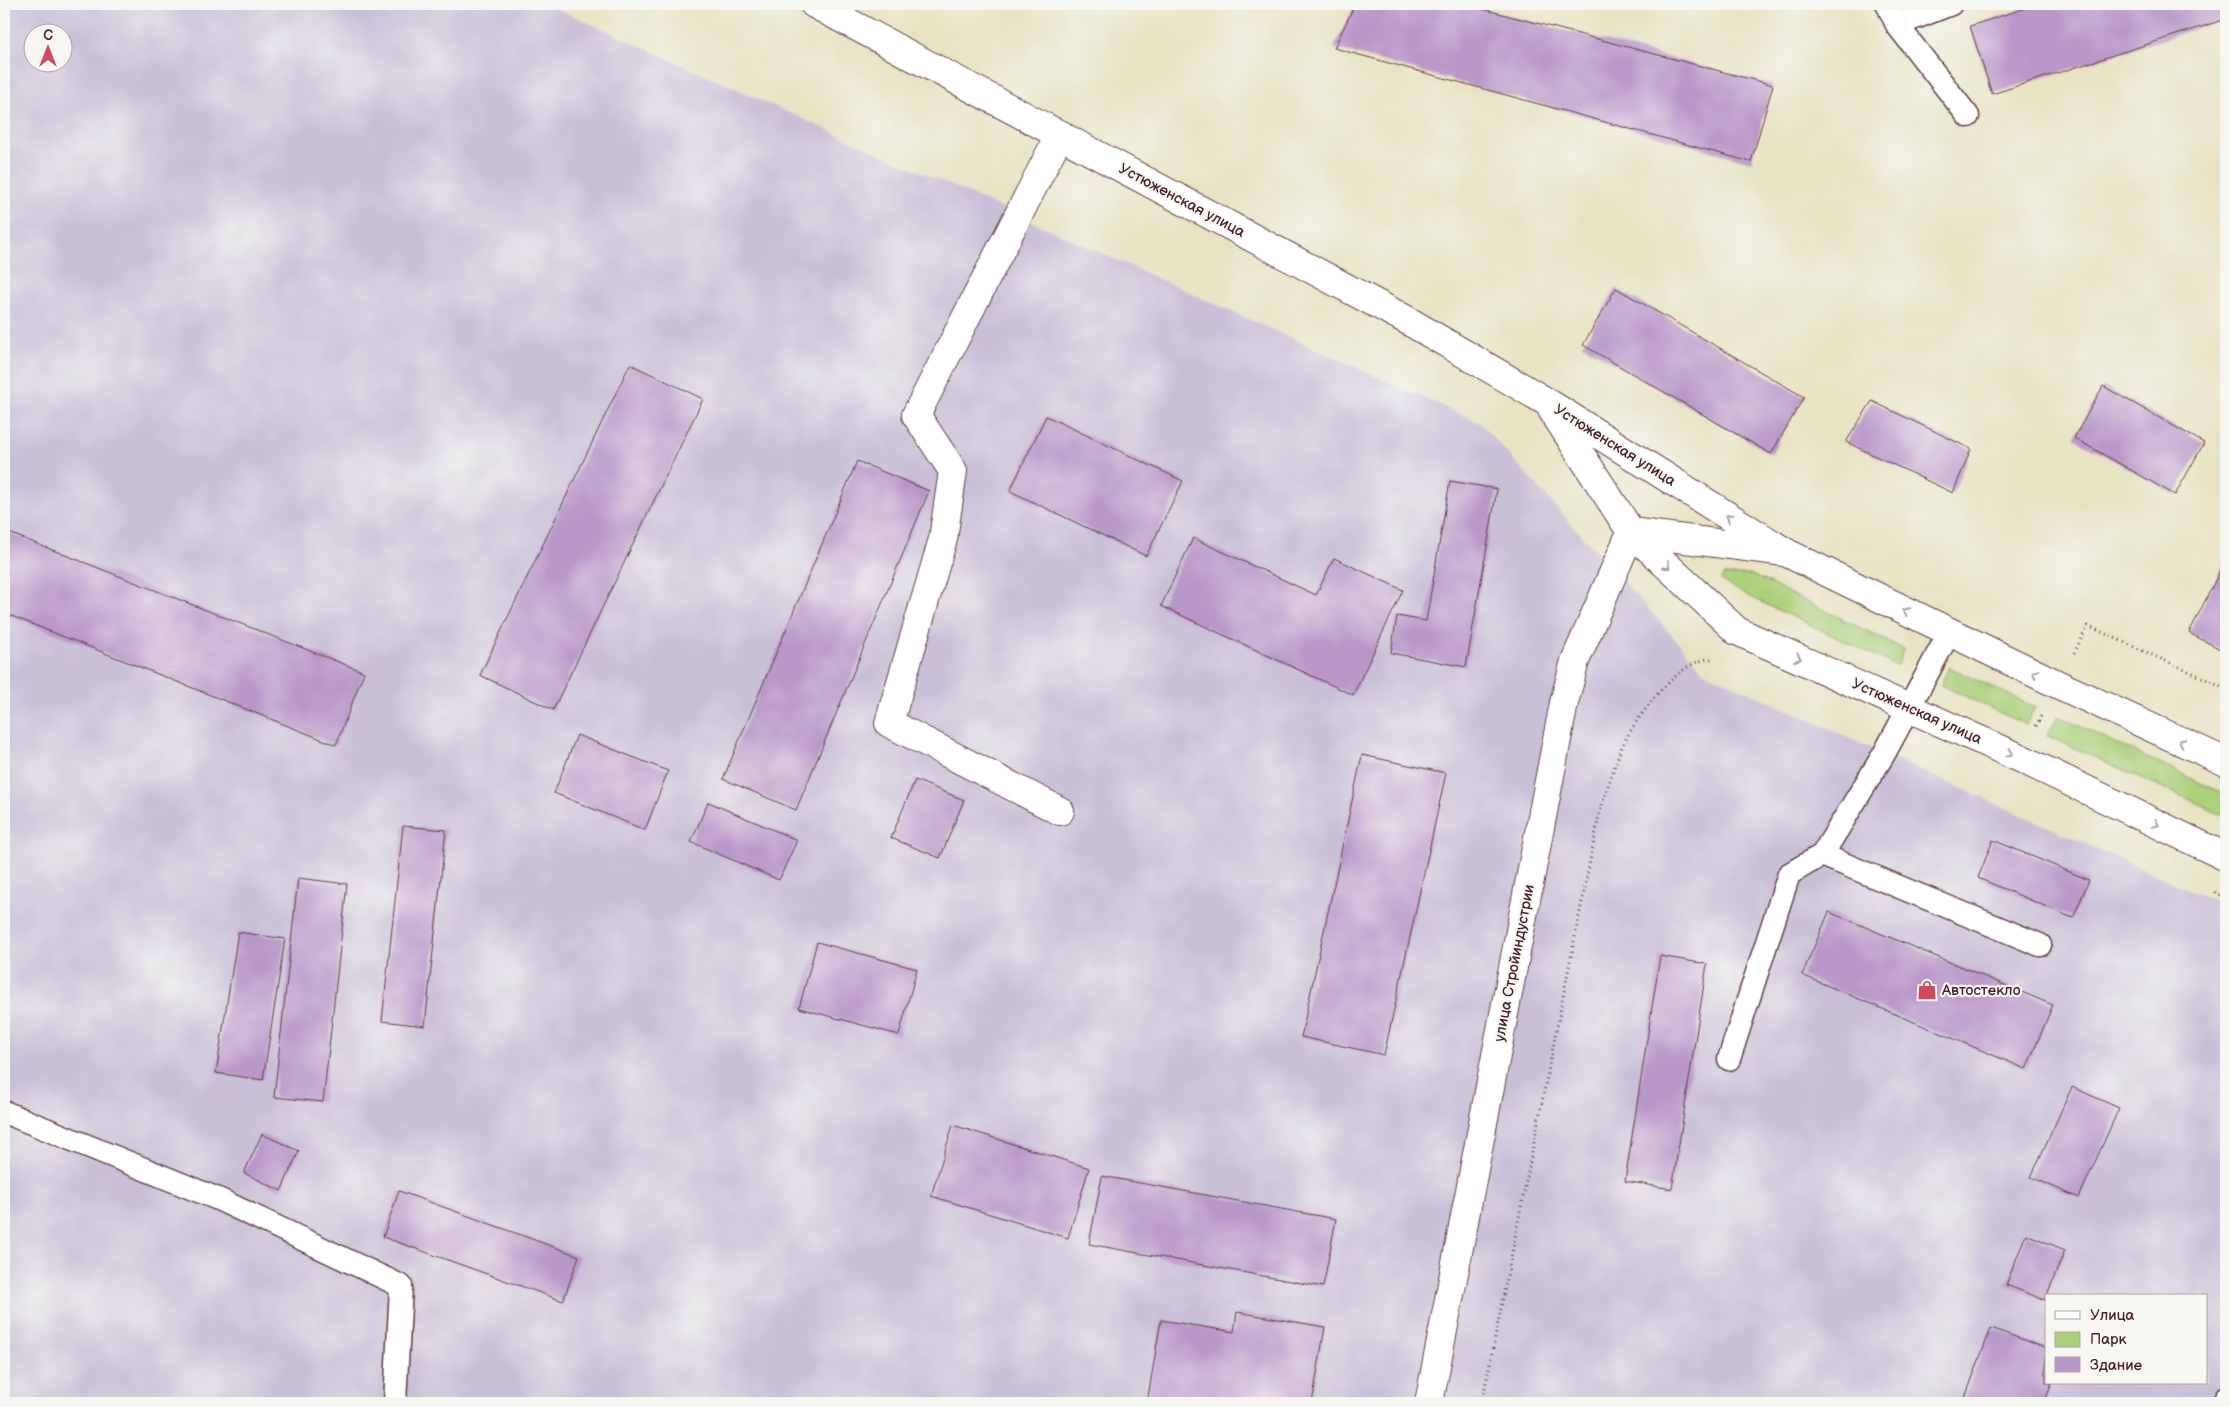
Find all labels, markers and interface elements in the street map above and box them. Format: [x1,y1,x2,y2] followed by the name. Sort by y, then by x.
[22,22,72,72] north arrow
[43,27,53,44] text: С
[1115,159,1248,242] street label: Устюженская улица
[1550,400,1679,491] street label: Устюженская улица
[1725,514,1735,523] one-way arrow
[1661,560,1670,569] one-way arrow
[1902,607,1911,617] one-way arrow
[1793,652,1802,662] one-way arrow
[2031,669,2040,679] one-way arrow
[1849,674,1985,749] street label: Устюженская улица
[2178,737,2187,748] one-way arrow
[2005,747,2014,758] one-way arrow
[2151,817,2160,828] one-way arrow
[1490,883,1539,1043] street label: улица Стройиндустрии
[1916,979,1938,1001] shop icon: Автостекло
[1941,981,2021,1000] place label: Автостекло
[2045,1294,2208,1384] legend
[2090,1306,2135,1325] text: Улица
[2090,1330,2127,1349] text: Парк
[2090,1356,2142,1375] text: Здание

